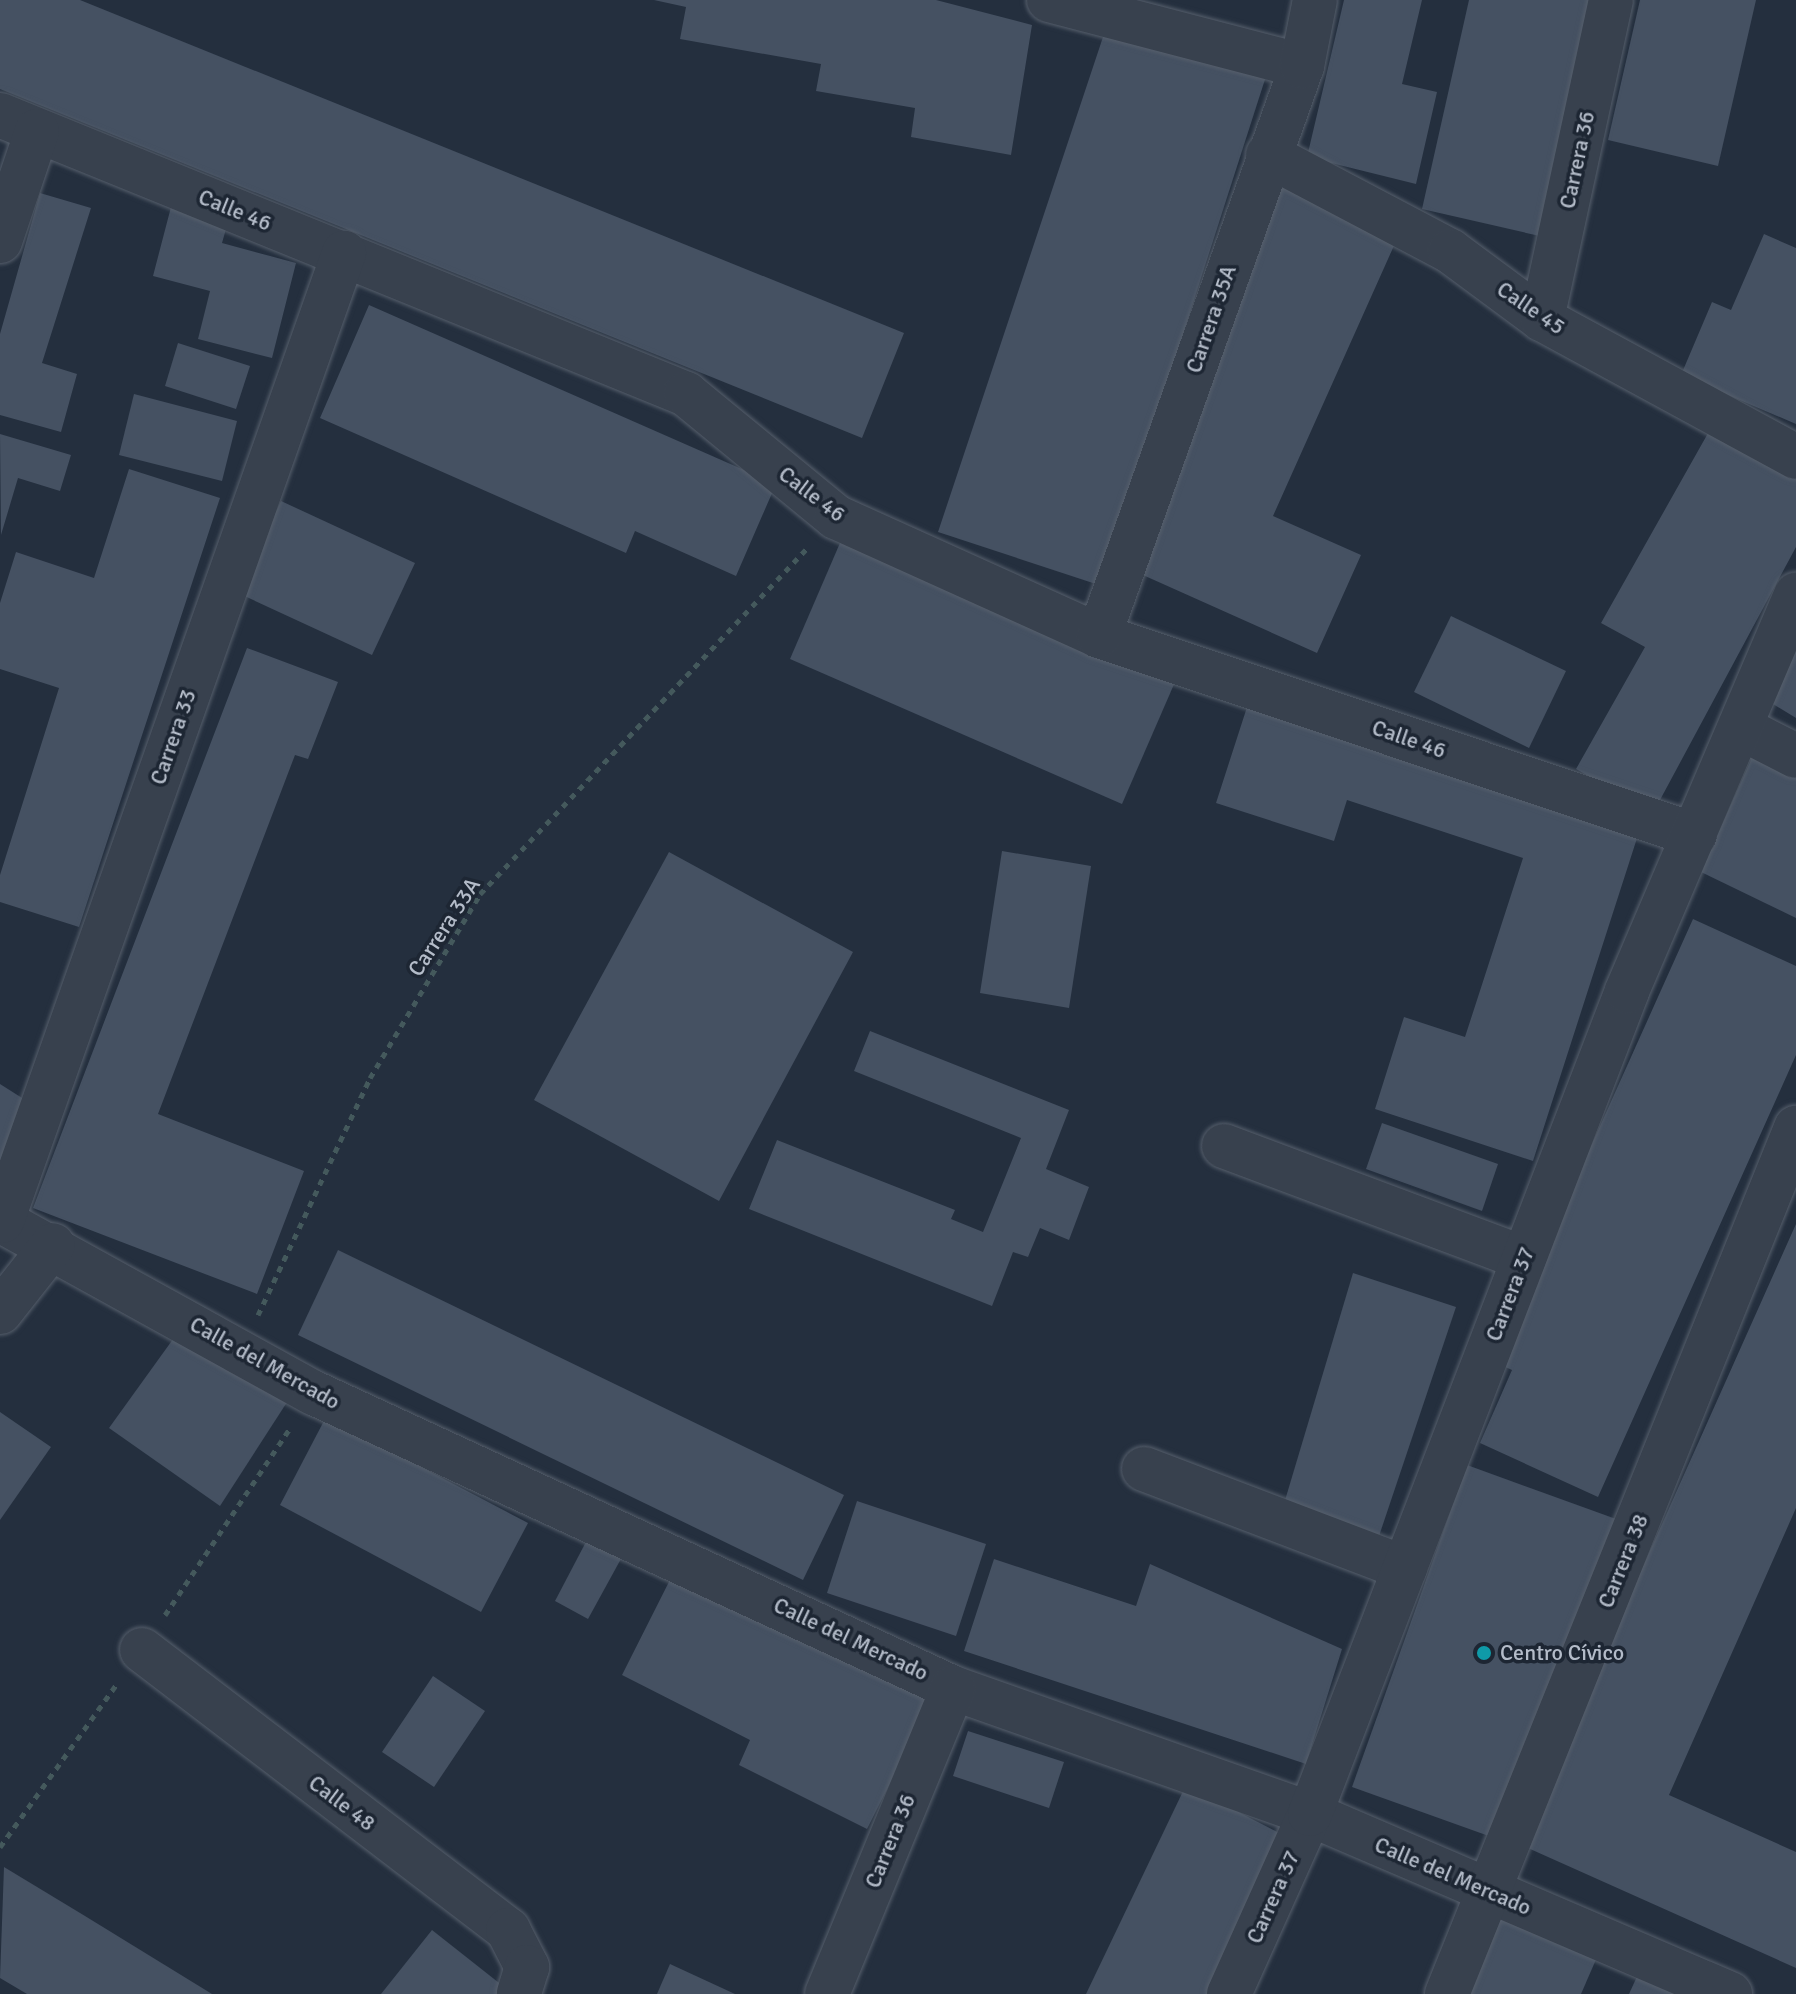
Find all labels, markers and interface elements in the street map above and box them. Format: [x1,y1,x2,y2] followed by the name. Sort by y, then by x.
[1554,109,1600,211] street label: Carrera 36
[195,183,275,237] street label: Calle 46
[1180,262,1242,376] street label: Carrera 35A
[1492,276,1570,340] street label: Calle 45
[774,460,850,528] street label: Calle 46
[144,686,202,788] street label: Carrera 33
[1369,714,1449,764] street label: Calle 46
[402,873,486,981] street label: Carrera 33A
[1480,1243,1540,1345] street label: Carrera 37
[185,1311,345,1415] street label: Calle del Mercado
[1592,1510,1654,1612] street label: Carrera 38
[769,1592,933,1686] street label: Calle del Mercado
[1500,1640,1624,1666] place label: Centro Cívico
[1475,1644,1493,1662] marker: Centro Cívico
[304,1769,380,1837] street label: Calle 48
[859,1790,921,1892] street label: Carrera 36
[1371,1831,1535,1921] street label: Calle del Mercado
[1241,1847,1305,1947] street label: Carrera 37

